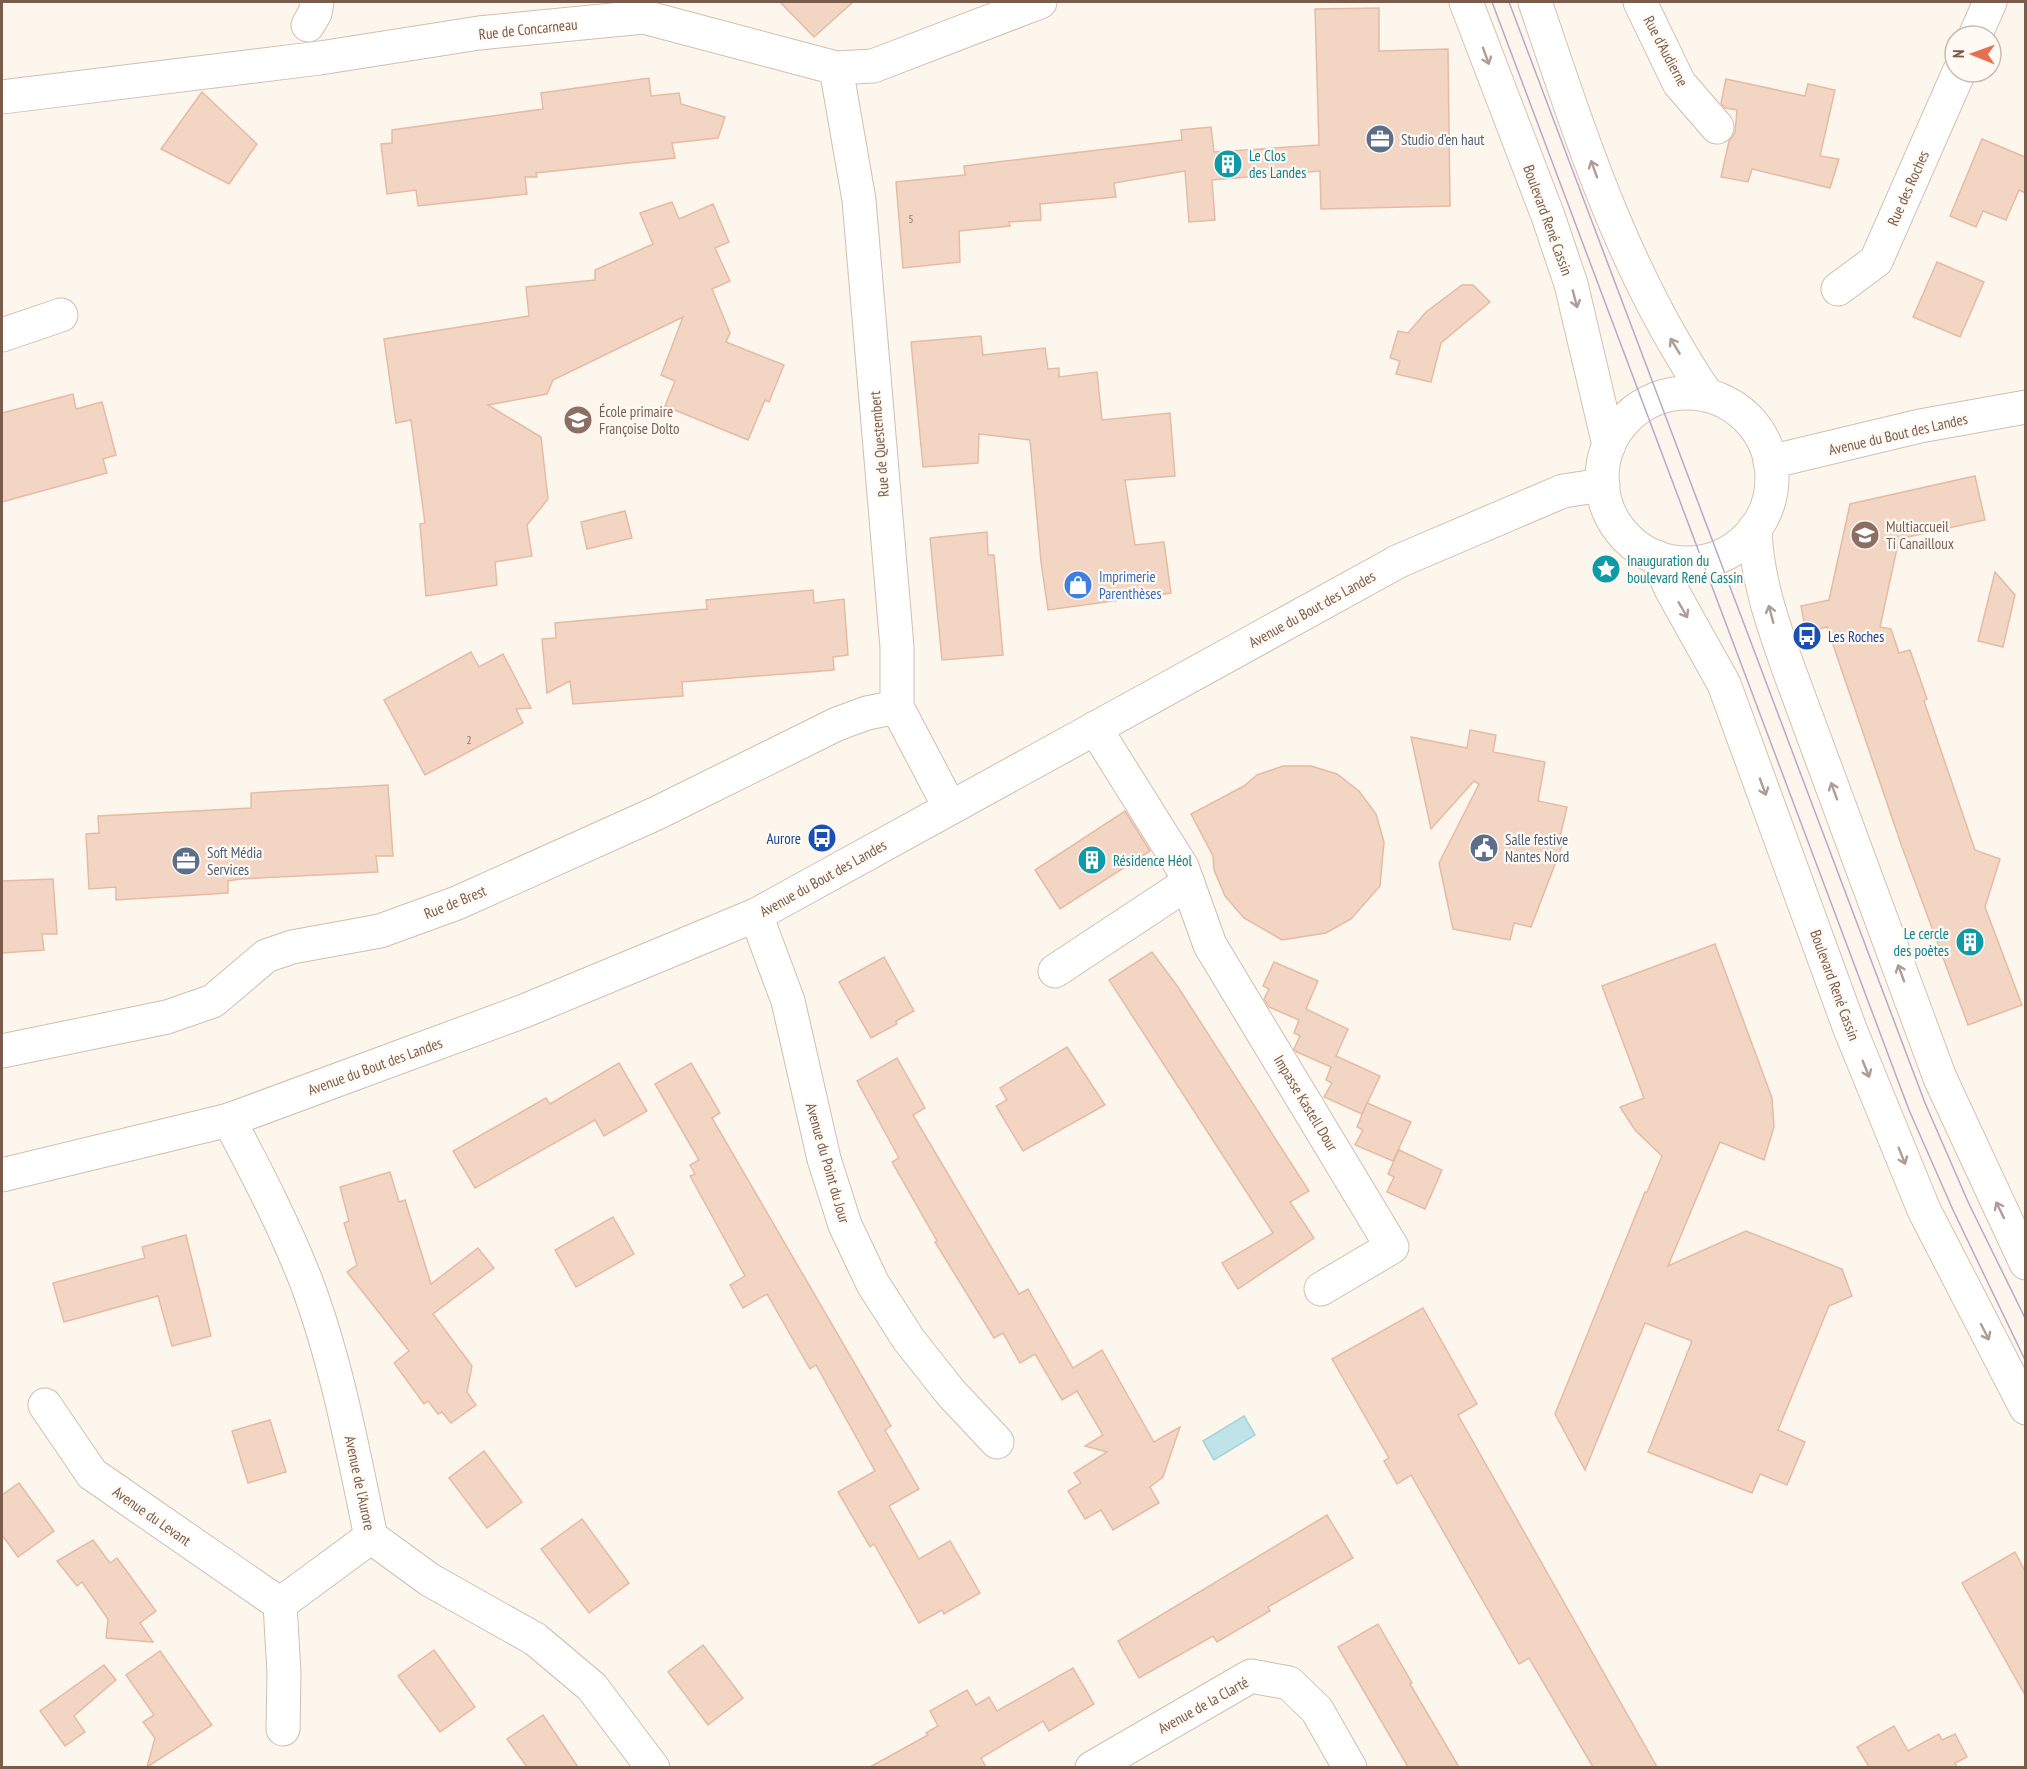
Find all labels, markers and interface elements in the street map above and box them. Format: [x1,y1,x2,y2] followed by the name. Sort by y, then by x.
[1639,12,1693,90] street label: Rue d'Audierne
[478,14,578,44] street label: Rue de Concarneau
[1943,24,2003,84] north arrow
[1482,46,1493,65] one-way arrow
[1948,49,1968,58] text: N
[1364,123,1396,155] office icon: Studio d’en haut
[1401,130,1484,149] place label: Studio d’en haut
[1249,146,1306,182] place label: Le Clos des Landes
[1883,147,1933,229] street label: Rue des Roches
[1212,148,1244,180] building icon: Le Clos des Landes
[1588,160,1599,179] one-way arrow
[1519,162,1577,278] street label: Boulevard René Cassin
[908,211,914,226] house number: 5
[1570,289,1581,308] one-way arrow
[1669,338,1681,355] one-way arrow
[865,390,893,498] street label: Rue de Questembert
[599,402,680,438] place label: École primaire Françoise Dolto
[562,404,594,436] school or university icon: École primaire Françoise Dolto
[1827,409,1969,459] street label: Avenue du Bout des Landes
[1886,517,1954,553] place label: Multiaccueil Ti Canailloux
[1849,519,1881,551] school or university icon: Multiaccueil Ti Canailloux
[1627,551,1743,587] place label: Inauguration du boulevard René Cassin
[1590,553,1622,585] place icon: Inauguration du boulevard René Cassin
[1245,566,1379,652] street label: Avenue du Bout des Landes
[1099,567,1162,603] place label: Imprimerie Parenthèses
[1062,569,1094,601] shop icon: Imprimerie Parenthèses
[1677,601,1689,618] one-way arrow
[1765,605,1776,624] one-way arrow
[1791,620,1823,652] bus stop icon: Les Roches
[1828,627,1884,646] place label: Les Roches
[466,732,472,747] house number: 2
[1758,777,1769,796] one-way arrow
[1827,782,1838,800] one-way arrow
[806,822,838,854] bus stop icon: Aurore
[766,829,801,848] place label: Aurore
[1505,830,1569,866] place label: Salle festive Nantes Nord
[1468,832,1500,864] public building icon: Salle festive Nantes Nord
[756,835,890,921] street label: Avenue du Bout des Landes
[207,843,262,879] place label: Soft Média Services
[1076,844,1108,876] building icon: Résidence Héol
[170,845,202,877] office icon: Soft Média Services
[1113,851,1192,870] place label: Résidence Héol
[421,881,489,923] street label: Rue de Brest
[1894,924,1949,960] place label: Le cercle des poètes
[1954,926,1986,958] building icon: Le cercle des poètes
[1806,927,1864,1043] street label: Boulevard René Cassin
[1895,965,1906,983] one-way arrow
[305,1033,445,1099] street label: Avenue du Bout des Landes
[1270,1051,1343,1155] street label: Impasse Kastell Dour
[1861,1059,1872,1077] one-way arrow
[802,1101,854,1226] street label: Avenue du Point du Jour
[1897,1146,1908,1164] one-way arrow
[1994,1202,2006,1220] one-way arrow
[1980,1322,1991,1340] one-way arrow
[341,1434,379,1532] street label: Avenue de l'Aurore
[109,1482,195,1550] street label: Avenue du Levant
[1154,1672,1252,1738] street label: Avenue de la Clarté

